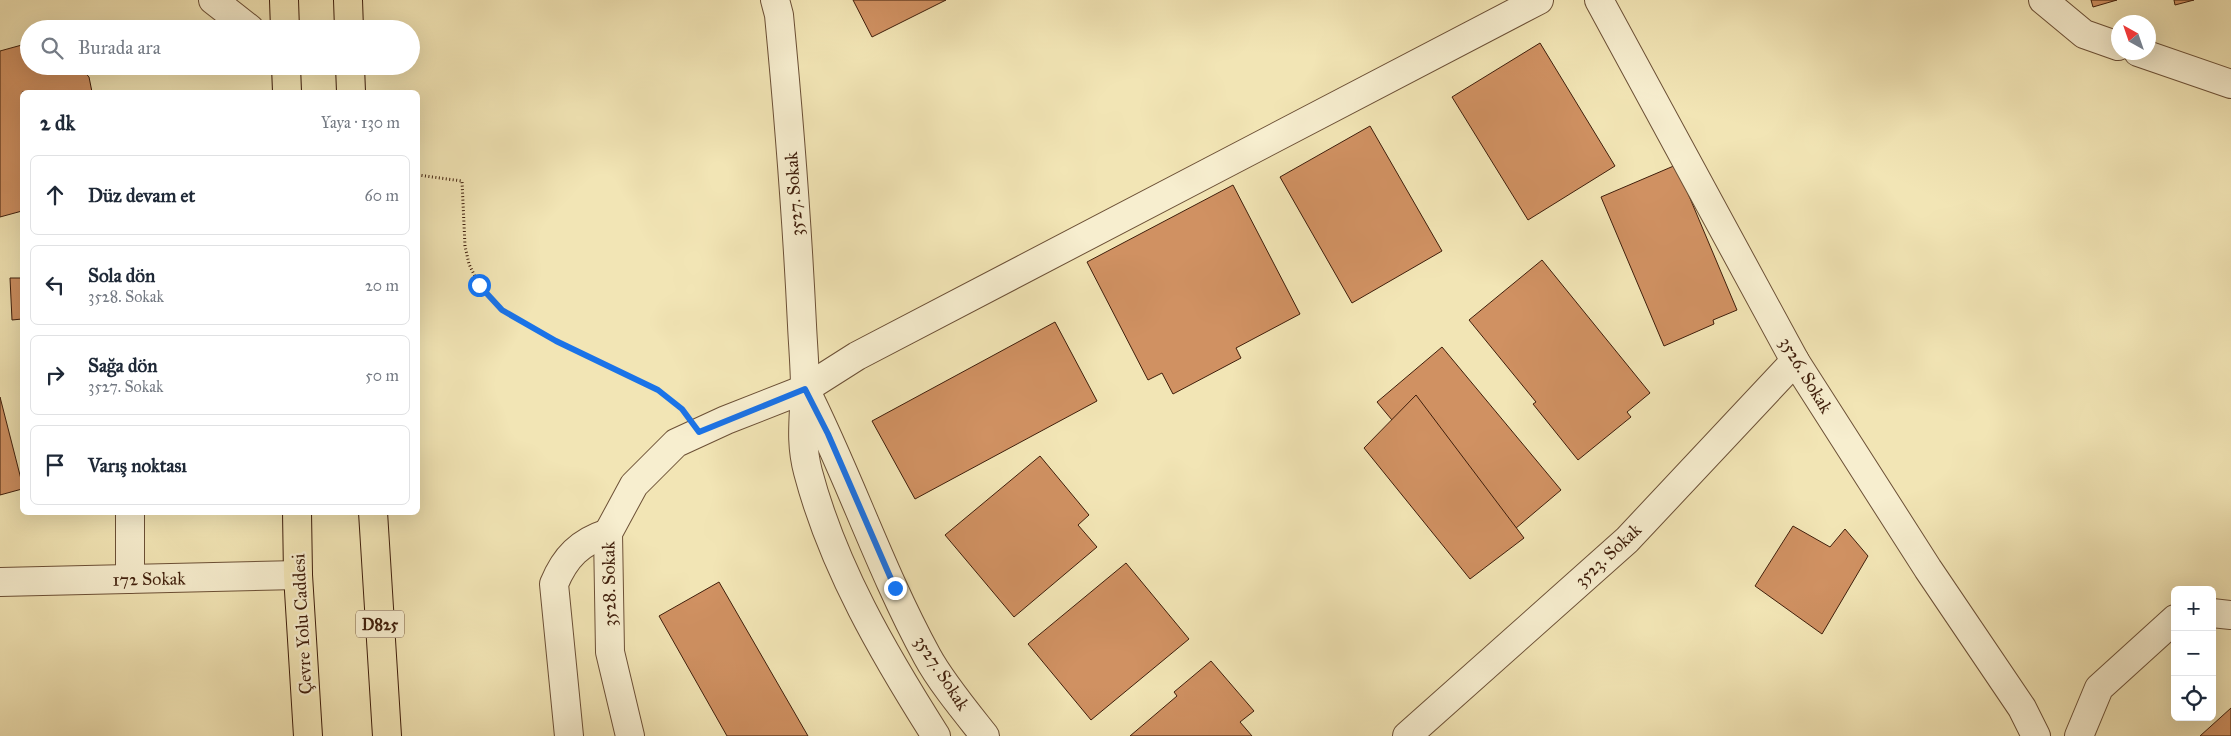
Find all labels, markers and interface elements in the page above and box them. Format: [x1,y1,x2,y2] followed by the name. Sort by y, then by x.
[2111,15,2156,60] north arrow
[20,20,420,75] search box
[38,34,66,62] icon: search
[78,36,161,59] text: Burada ara
[40,110,75,136] text: 2 dk
[321,113,400,132] text: Yaya · 130 m
[780,150,808,237] street label: 3527. Sokak
[41,181,69,209] icon: ahead
[88,184,195,207] text: Düz devam et
[365,186,399,205] text: 60 m
[88,264,155,287] text: Sola dön
[41,271,69,299] icon: left
[468,274,491,297] route start
[365,276,399,295] text: 20 m
[88,287,164,306] text: 3528. Sokak
[1775,333,1838,418] street label: 3526. Sokak
[88,354,157,377] text: Sağa dön
[41,361,69,389] icon: right
[365,366,399,385] text: 50 m
[88,377,163,396] text: 3527. Sokak
[41,451,69,479] icon: arrive
[88,454,187,477] text: Varış noktası
[1570,518,1646,591] street label: 3523. Sokak
[597,540,621,627] street label: 3528. Sokak
[287,553,317,695] street label: Çevre Yolu Caddesi
[112,567,186,591] street label: 172 Sokak
[884,577,907,600] route end
[2171,586,2216,721] map controls
[2171,586,2216,631] button: +
[356,610,404,638] road number: D825
[910,631,975,715] street label: 3527. Sokak
[2171,631,2216,676] button: −
[2171,676,2216,721] button: locate

